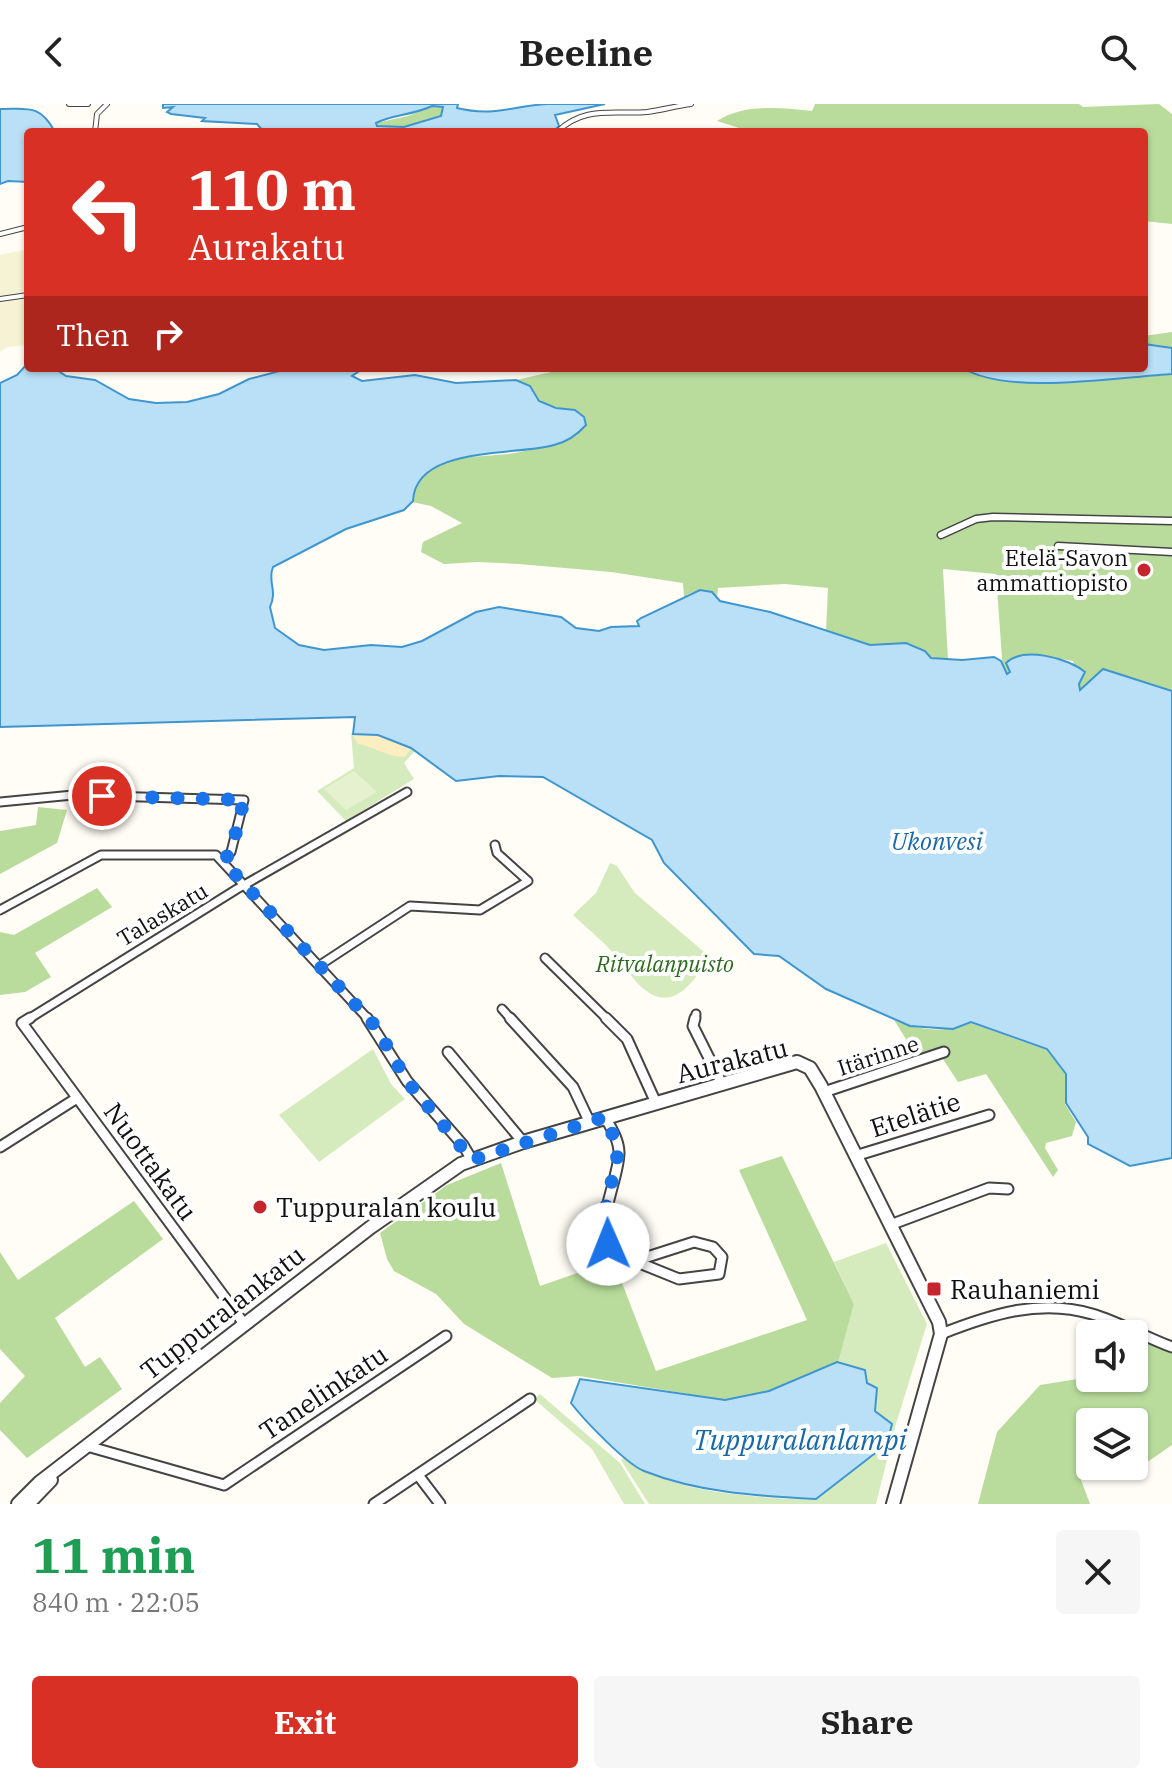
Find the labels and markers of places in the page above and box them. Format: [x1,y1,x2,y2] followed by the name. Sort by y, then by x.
[976,543,1128,597] place label: Etelä-Savon ammattiopisto
[1135,561,1153,579] marker: Etelä-Savon ammattiopisto
[68,762,136,830] pin
[276,1190,496,1224] place label: Tuppuralan koulu
[251,1198,269,1216] marker: Tuppuralan koulu
[950,1272,1100,1306] place label: Rauhaniemi
[925,1280,943,1298] marker: Rauhaniemi

